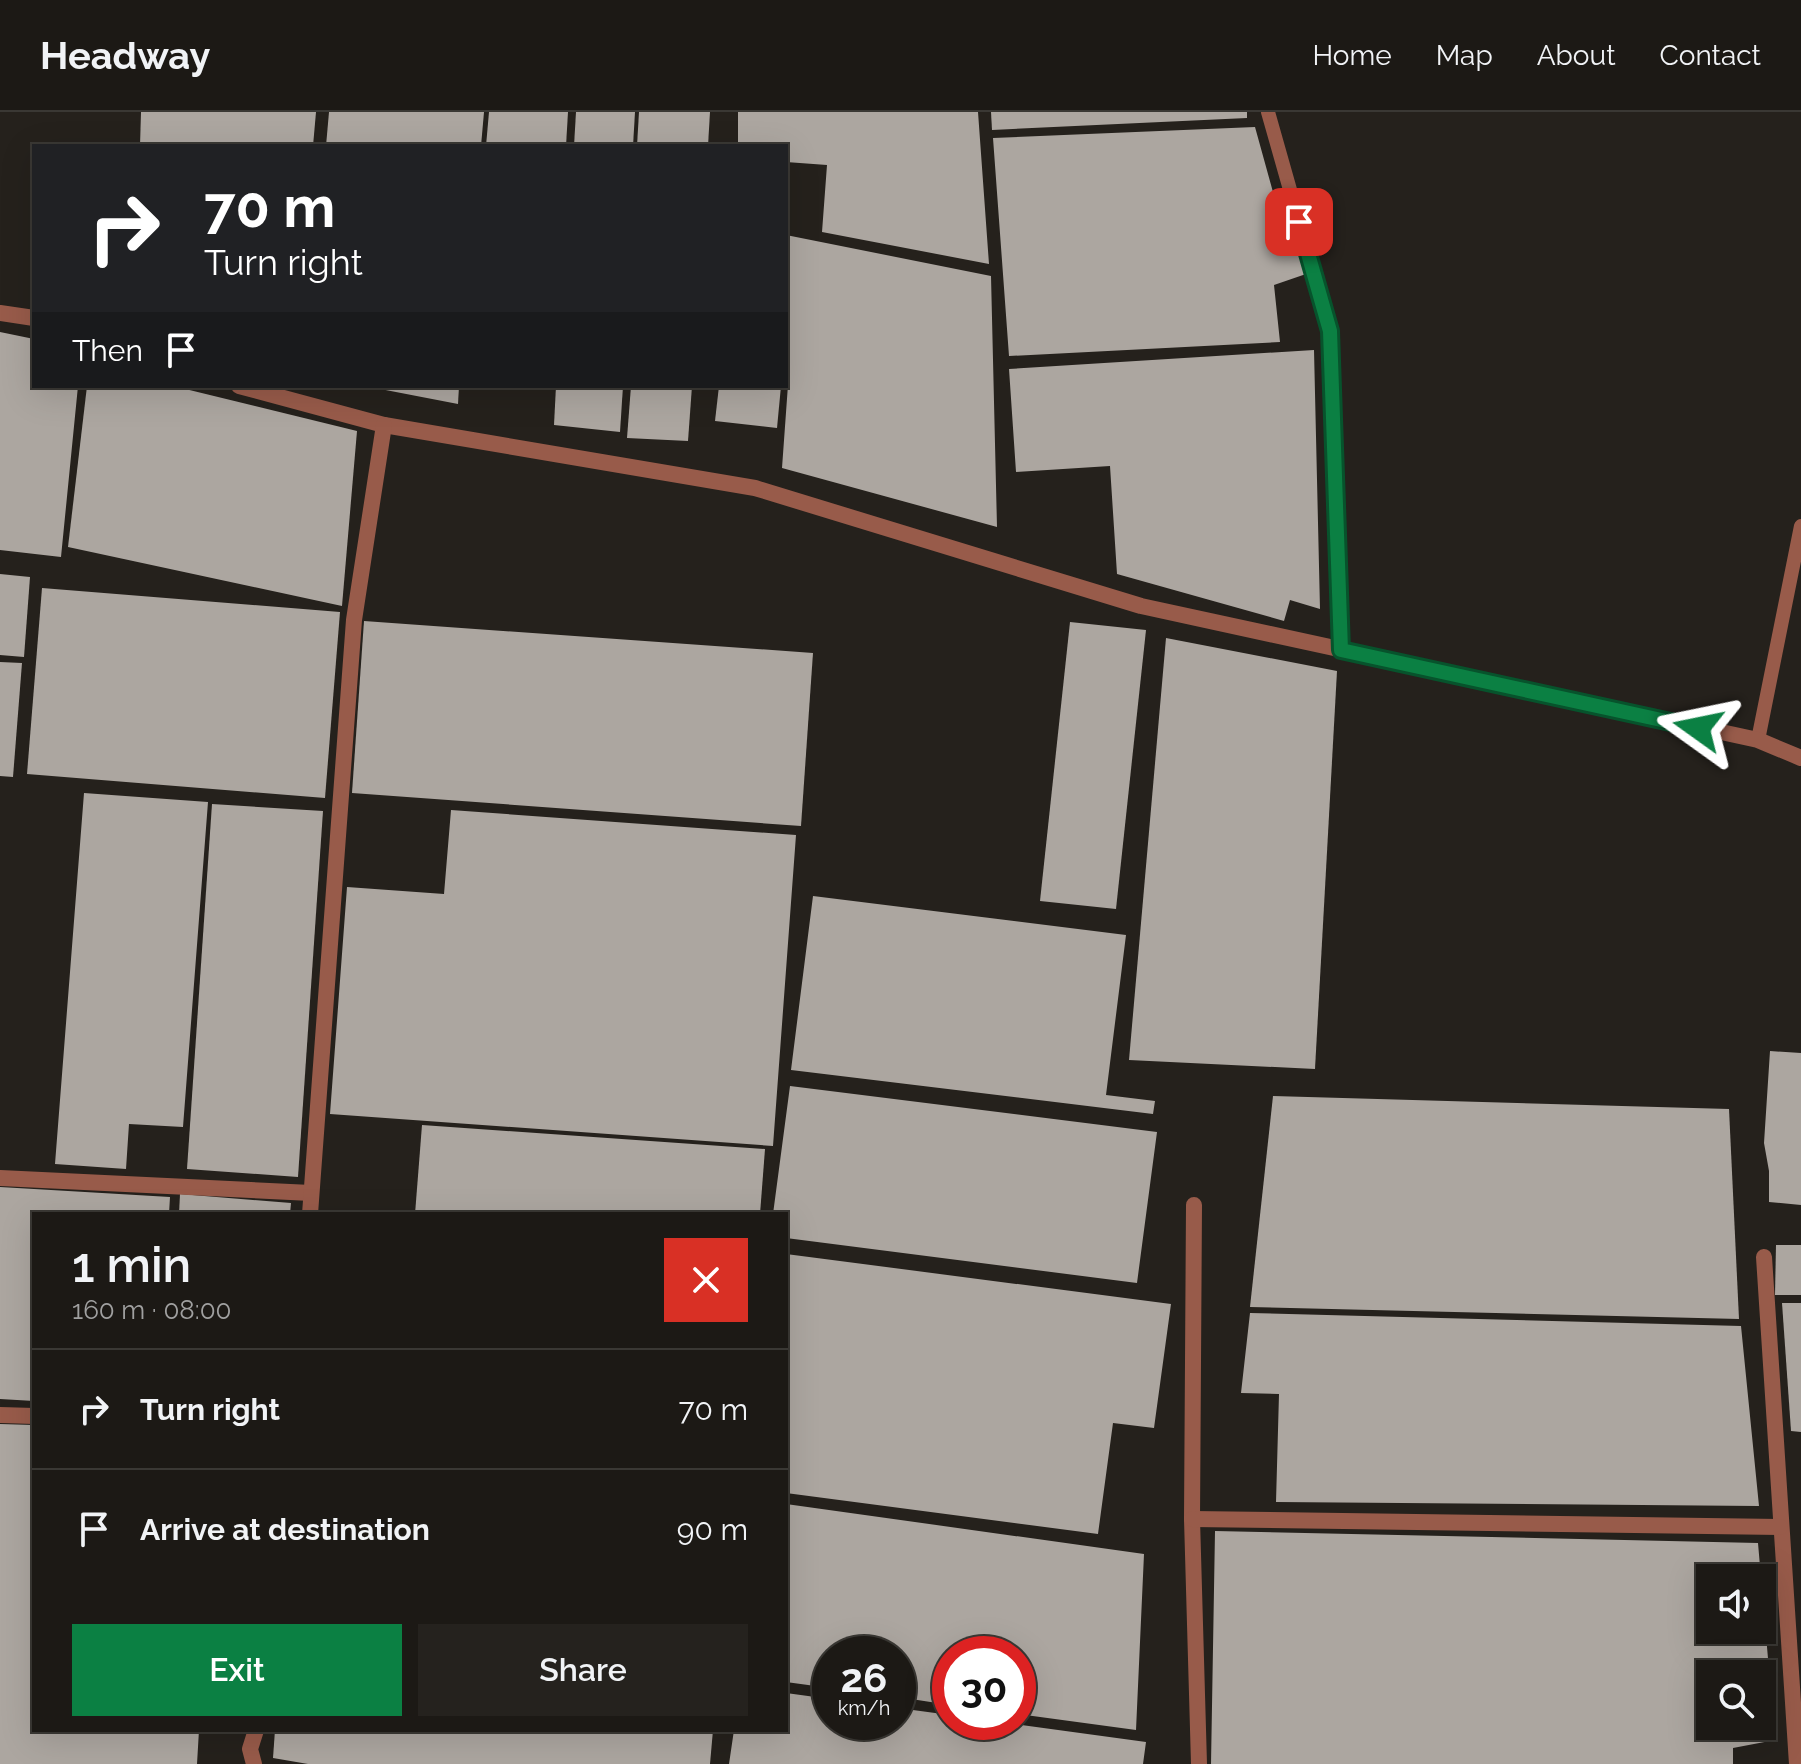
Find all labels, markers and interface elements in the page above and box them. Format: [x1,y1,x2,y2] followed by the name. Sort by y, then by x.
[40,33,210,78] text: Headway
[1312,39,1392,72] text: Home
[1436,39,1493,72] text: Map
[1537,39,1616,72] text: About
[1660,39,1761,72] text: Contact
[204,174,335,240] text: 70 m
[72,176,176,280] icon: right
[1265,188,1333,256] pin
[1277,200,1321,244] icon: arrive
[204,241,363,283] text: Turn right
[159,328,203,372] icon: arrive
[72,333,143,368] text: Then
[1656,686,1740,770] position arrow
[72,1237,191,1293] text: 1 min
[664,1238,748,1322] button: close
[72,1295,231,1325] text: 160 m · 08:00
[72,1387,116,1431] icon: right
[140,1392,280,1427] text: Turn right
[678,1392,748,1427] text: 70 m
[72,1507,116,1551] icon: arrive
[140,1512,430,1547] text: Arrive at destination
[677,1512,748,1547] text: 90 m
[1696,1564,1776,1740] map controls
[1696,1564,1776,1644] button: sound
[72,1624,402,1716] button: Exit
[418,1624,748,1716] button: Share
[932,1636,1036,1740] speed limit sign: 30
[841,1654,887,1701] text: 26
[1696,1660,1776,1740] button: search
[838,1696,890,1720] text: km/h

